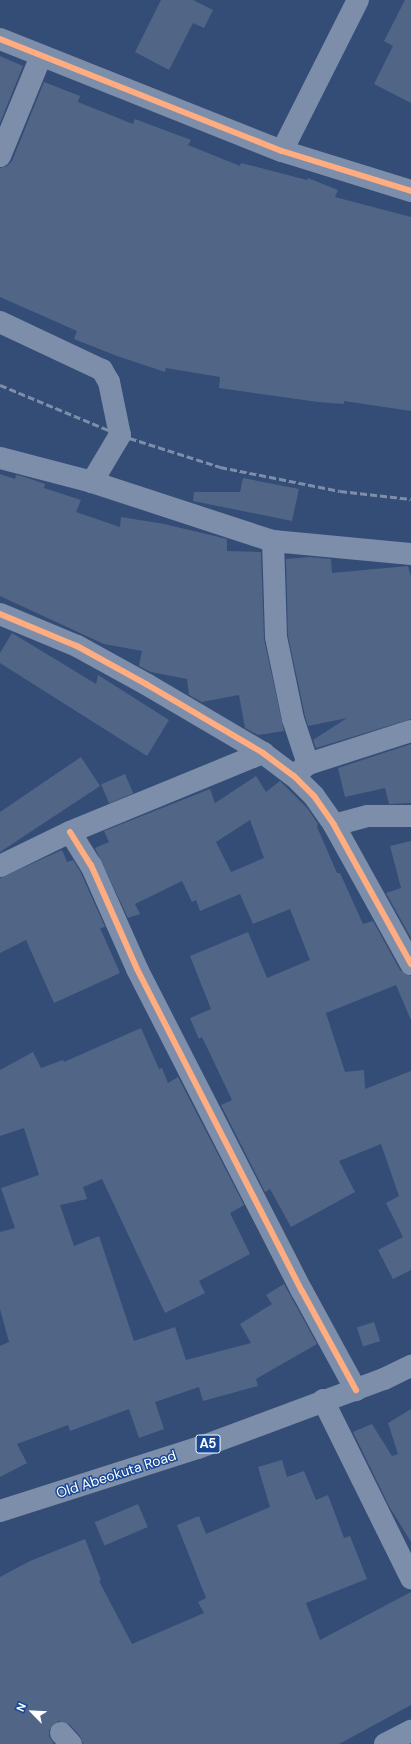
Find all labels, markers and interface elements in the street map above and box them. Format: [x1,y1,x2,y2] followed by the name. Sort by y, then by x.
[195,1433,221,1455] road number: A5
[54,1447,178,1501] street label: Old Abeokuta Road
[12,1692,52,1732] north arrow
[13,1701,29,1714] text: N

